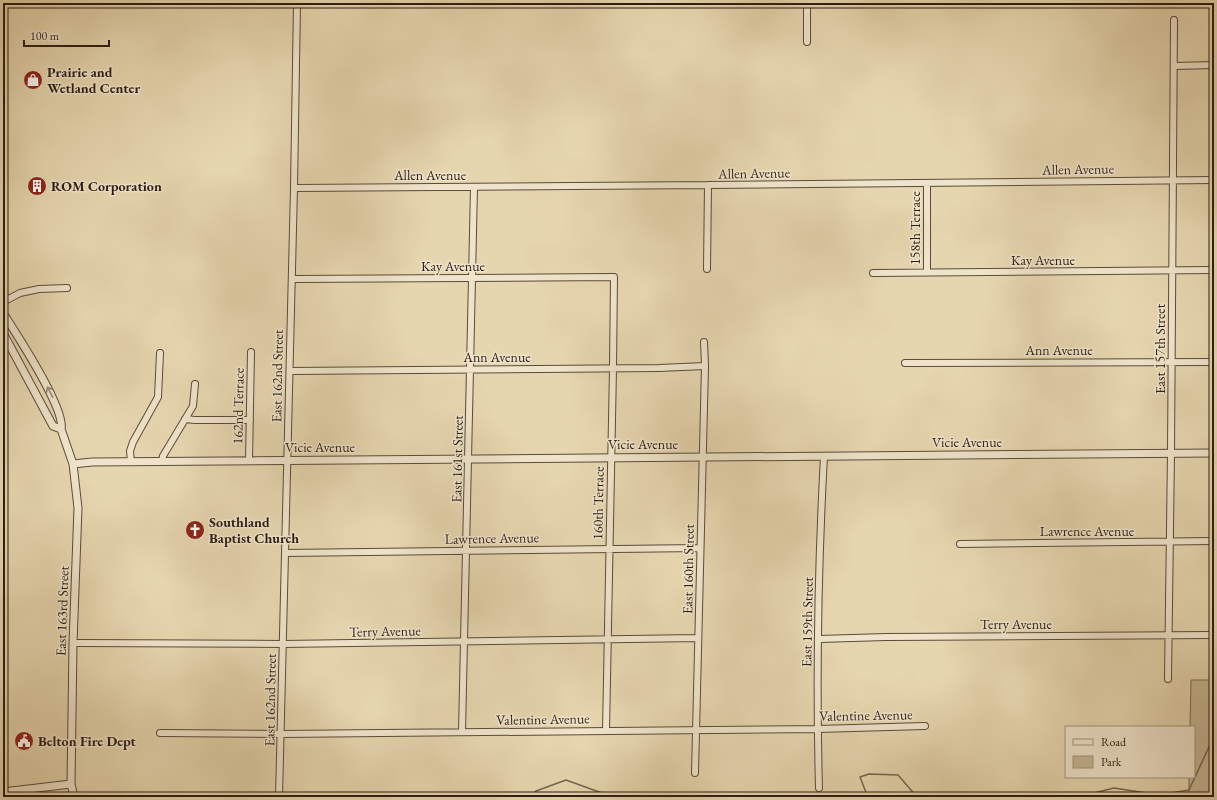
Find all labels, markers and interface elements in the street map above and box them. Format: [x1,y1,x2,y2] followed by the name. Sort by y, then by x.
[24,22,109,48] scale bar
[30,28,60,44] text: 100 m
[47,63,140,97] place label: Prairie and Wetland Center
[22,69,44,91] shop icon: Prairie and Wetland Center
[1041,159,1115,179] street label: Allen Avenue
[717,163,791,183] street label: Allen Avenue
[393,166,467,184] street label: Allen Avenue
[26,175,48,197] building icon: ROM Corporation
[51,177,162,195] place label: ROM Corporation
[906,191,924,265] street label: 158th Terrace
[1011,251,1076,269] street label: Kay Avenue
[421,257,486,275] street label: Kay Avenue
[1151,303,1169,394] street label: East 157th Street
[267,329,287,423] street label: East 162nd Street
[1024,341,1093,359] street label: Ann Avenue
[462,348,531,366] street label: Ann Avenue
[228,367,248,444] street label: 162nd Terrace
[45,387,53,399] one-way arrow
[447,415,467,503] street label: East 161st Street
[932,433,1003,451] street label: Vicie Avenue
[608,435,679,453] street label: Vicie Avenue
[285,438,356,456] street label: Vicie Avenue
[588,465,608,540] street label: 160th Terrace
[209,513,299,547] place label: Southland Baptist Church
[184,519,206,541] church icon: Southland Baptist Church
[1040,522,1135,540] street label: Lawrence Avenue
[678,523,698,614] street label: East 160th Street
[445,528,540,548] street label: Lawrence Avenue
[51,565,73,656] street label: East 163rd Street
[797,576,817,667] street label: East 159th Street
[980,615,1052,633] street label: Terry Avenue
[349,621,422,641] street label: Terry Avenue
[260,653,280,747] street label: East 162nd Street
[819,705,913,725] street label: Valentine Avenue
[496,709,590,729] street label: Valentine Avenue
[1065,726,1195,778] legend
[13,730,35,752] public building icon: Belton Fire Dept
[38,732,137,750] place label: Belton Fire Dept
[1101,734,1127,750] text: Road
[1101,754,1122,770] text: Park

